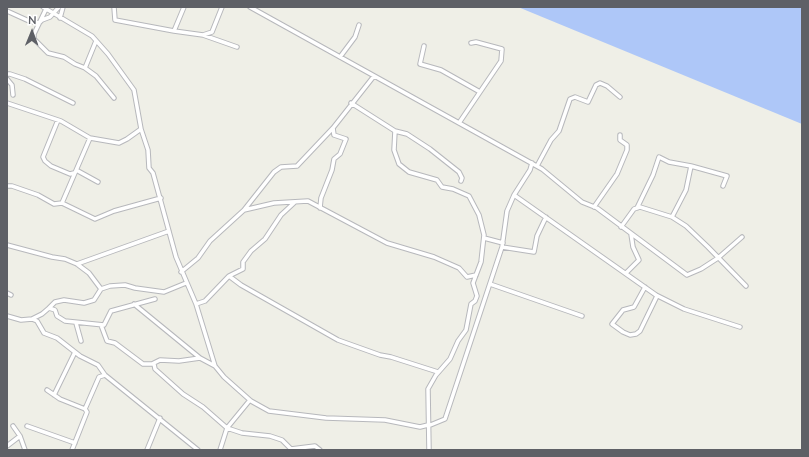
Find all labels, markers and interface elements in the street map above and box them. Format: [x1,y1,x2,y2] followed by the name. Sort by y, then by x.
[12,12,52,52] north arrow
[28,13,37,26] text: N

